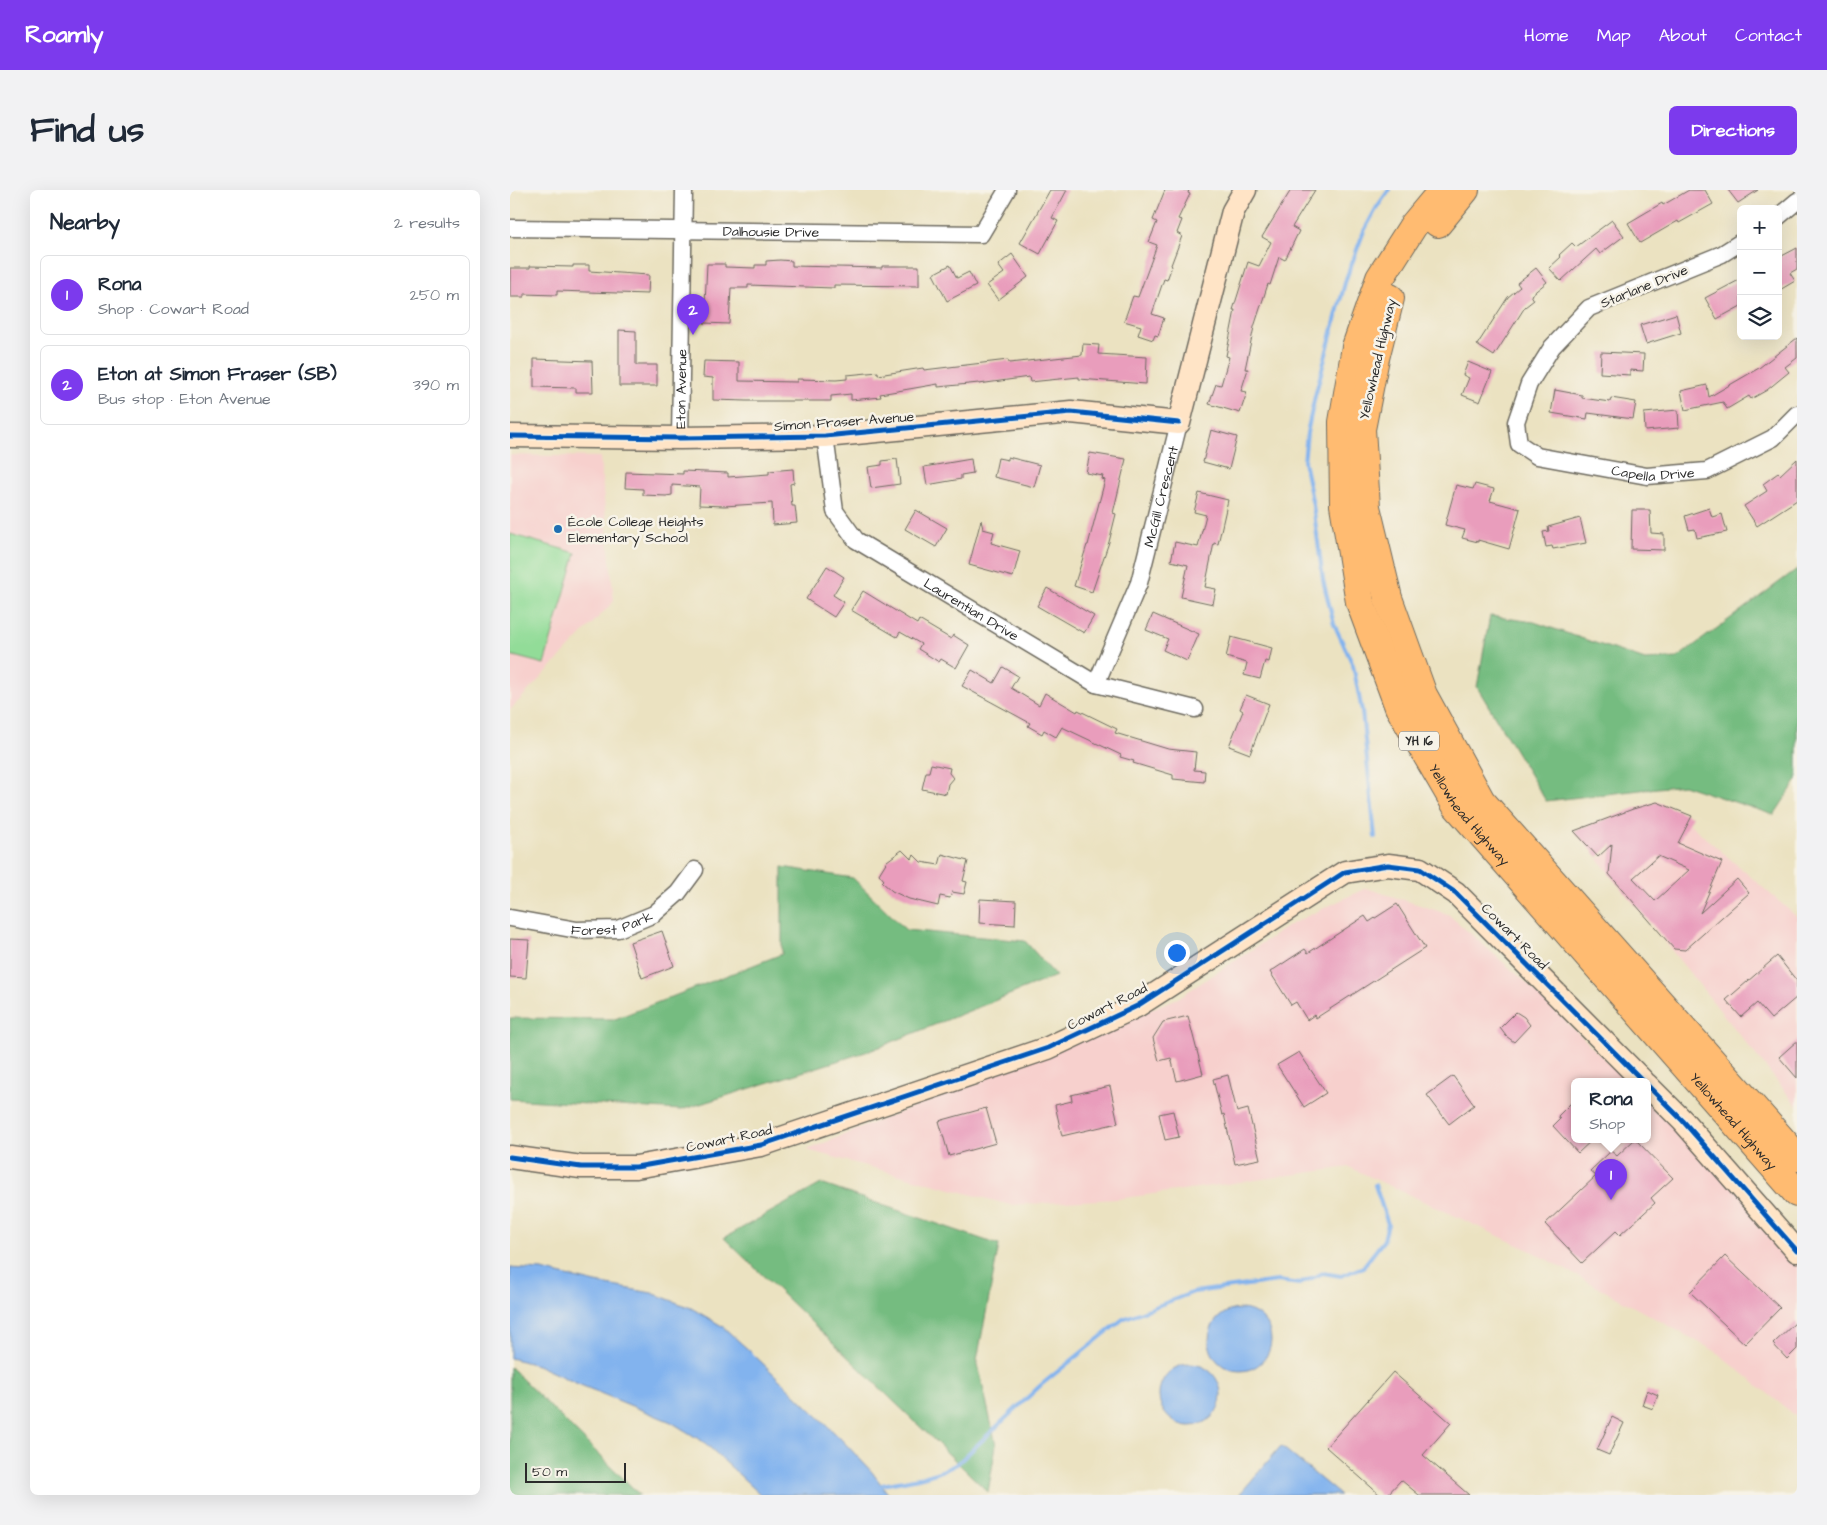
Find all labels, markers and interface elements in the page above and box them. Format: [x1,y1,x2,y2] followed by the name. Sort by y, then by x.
[25,18,103,52] text: Roamly
[1524,23,1569,48] text: Home
[1597,23,1631,48] text: Map
[1659,23,1707,48] text: About
[1735,23,1802,48] text: Contact
[30,106,144,155] text: Find us
[1669,106,1797,155] button: Directions
[1737,205,1782,340] map controls
[1737,205,1782,250] button: +
[50,208,120,237] text: Nearby
[394,212,460,234] text: 2 results
[723,222,820,243] street label: Dalhousie Drive
[1737,250,1782,295] button: −
[1598,260,1692,314] street label: Starlane Drive
[98,271,141,298] text: Rona
[66,284,68,306] text: 1
[410,284,459,306] text: 250 m
[677,294,709,335] pin: 2
[1737,295,1782,340] button: layers
[1354,296,1402,422] street label: Yellowhead Highway
[98,298,249,320] text: Shop · Cowart Road
[671,348,692,429] street label: Eton Avenue
[98,361,337,388] text: Eton at Simon Fraser (SB)
[62,374,72,396] text: 2
[413,374,459,396] text: 390 m
[98,388,271,410] text: Bus stop · Eton Avenue
[773,407,915,437] street label: Simon Fraser Avenue
[1139,444,1184,549] street label: McGill Crescent
[1610,461,1696,487] street label: Capella Drive
[568,512,704,548] place label: École College Heights Elementary School
[552,523,564,535] marker: École College Heights Elementary School
[920,574,1022,647] street label: Laurentian Drive
[1399,732,1439,750] road number: YH 16
[1423,760,1514,871] street label: Yellowhead Highway
[1476,899,1552,975] street label: Cowart Road
[569,906,656,942] street label: Forest Park
[1164,940,1190,966] your location
[1064,978,1151,1036] street label: Cowart Road
[1685,1068,1782,1175] street label: Yellowhead Highway
[1571,1078,1651,1143] popup
[1589,1086,1633,1113] text: Rona
[1589,1113,1625,1135] text: Shop
[684,1120,774,1158] street label: Cowart Road
[1595,1159,1627,1200] pin: 1
[525,1460,626,1483] scale bar
[532,1462,567,1482] text: 50 m

